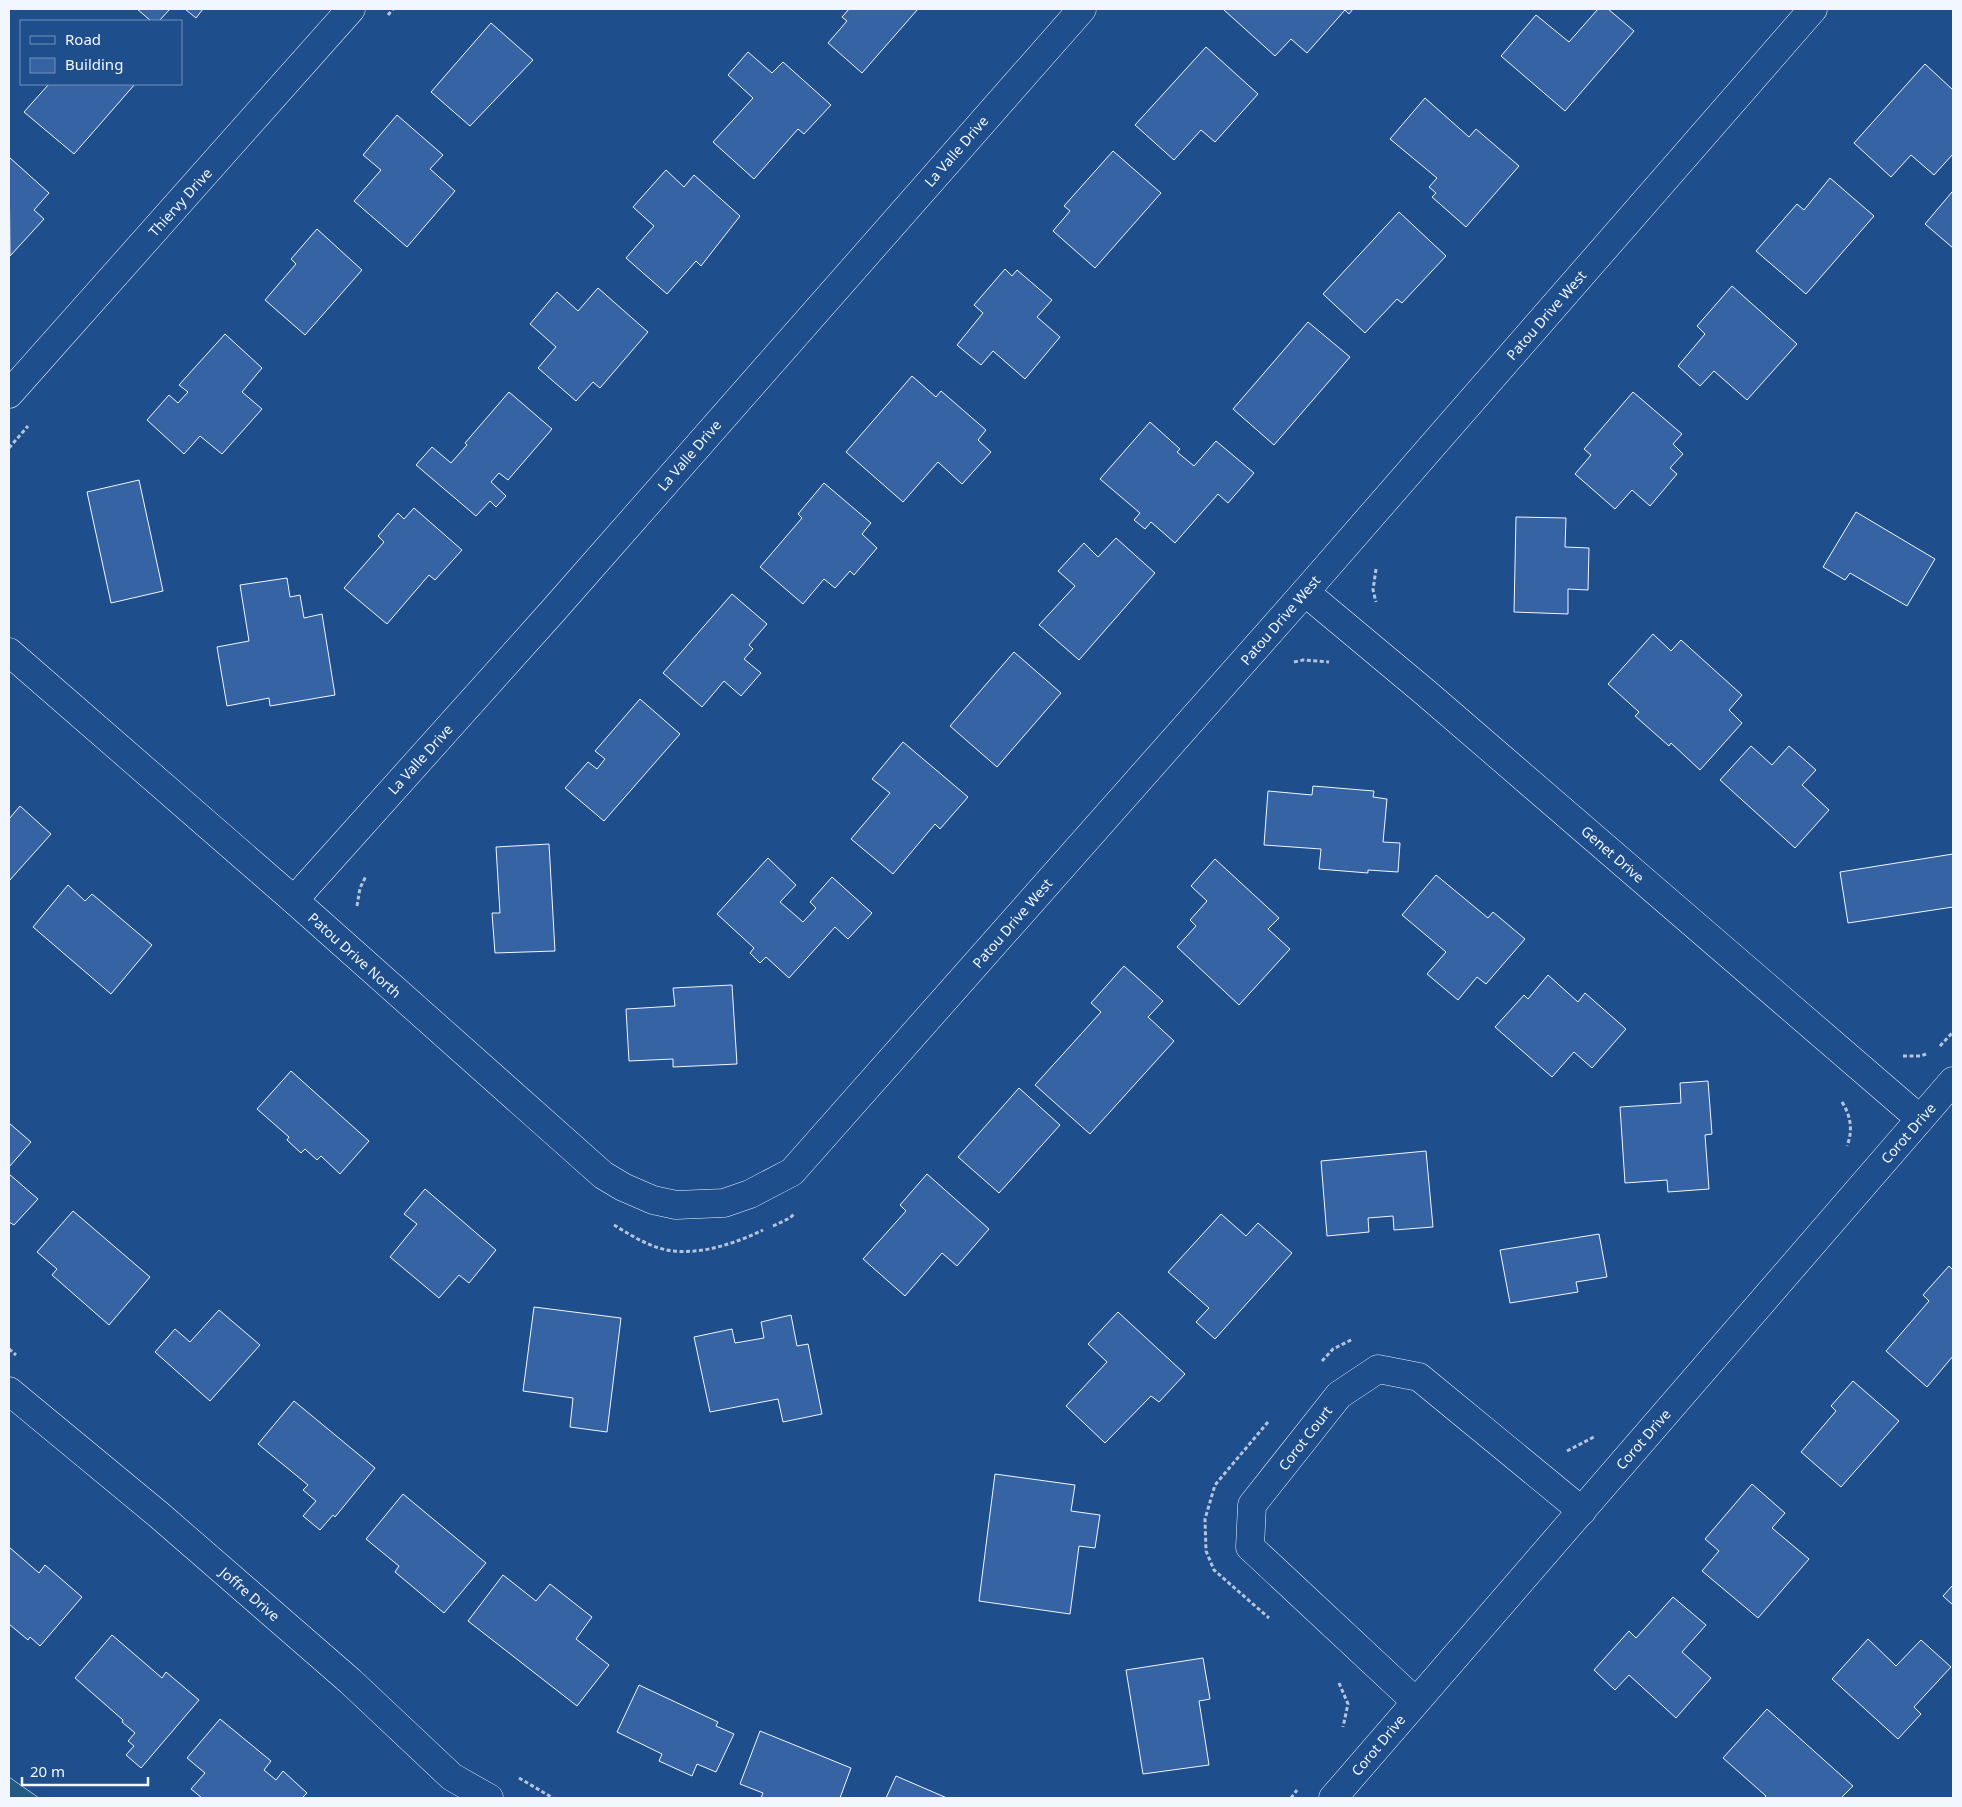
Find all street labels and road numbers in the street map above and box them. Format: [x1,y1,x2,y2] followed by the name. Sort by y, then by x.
[920,111,992,191] street label: La Valle Drive
[144,164,216,240] street label: Thiervy Drive
[1502,266,1590,364] street label: Patou Drive West
[653,415,725,495] street label: La Valle Drive
[1236,571,1324,669] street label: Patou Drive West
[383,720,457,798] street label: La Valle Drive
[1577,821,1649,887] street label: Genet Drive
[968,874,1056,972] street label: Patou Drive West
[304,908,406,1002] street label: Patou Drive North
[1876,1099,1940,1167] street label: Corot Drive
[1274,1402,1336,1474] street label: Corot Court
[1611,1405,1675,1473] street label: Corot Drive
[214,1561,284,1625] street label: Joffre Drive
[1347,1710,1409,1780] street label: Corot Drive

